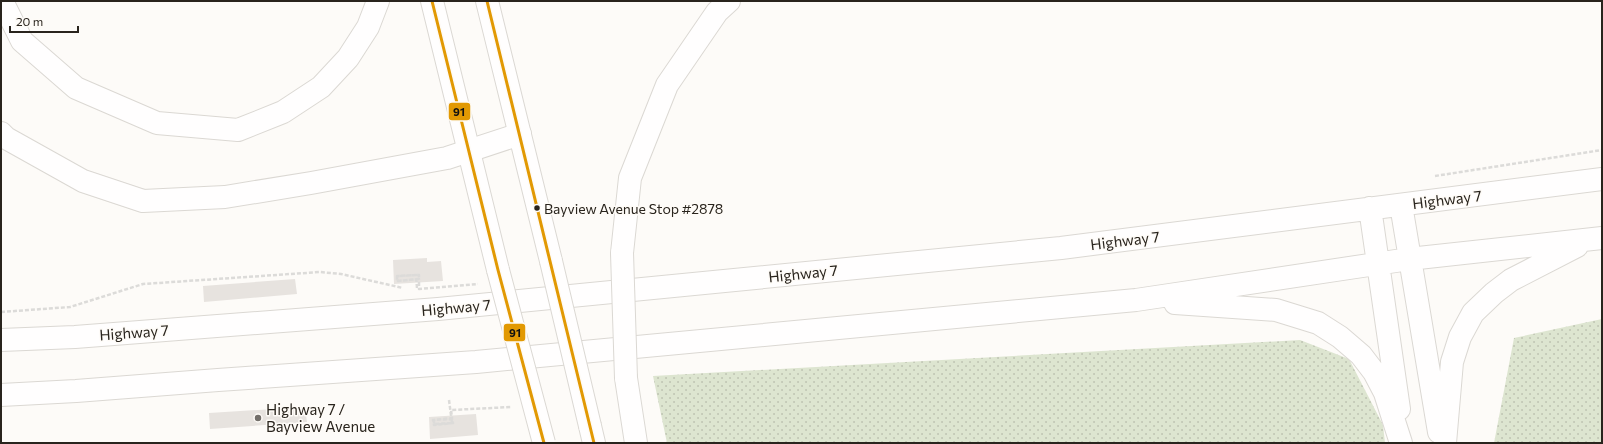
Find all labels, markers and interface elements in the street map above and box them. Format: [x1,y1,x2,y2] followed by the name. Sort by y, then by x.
[10,8,78,34] scale bar
[16,14,43,28] text: 20 m
[448,102,471,121] line badge: 91
[453,105,465,118] text: 91
[1411,186,1483,212] street label: Highway 7
[544,200,723,217] place label: Bayview Avenue Stop #2878
[532,203,542,213] marker: Bayview Avenue Stop #2878
[1089,227,1161,253] street label: Highway 7
[767,260,839,286] street label: Highway 7
[420,295,492,319] street label: Highway 7
[99,321,169,343] street label: Highway 7
[503,323,526,342] line badge: 91
[509,326,521,339] text: 91
[266,400,375,435] place label: Highway 7 / Bayview Avenue
[253,413,263,423] marker: Highway 7 / Bayview Avenue

